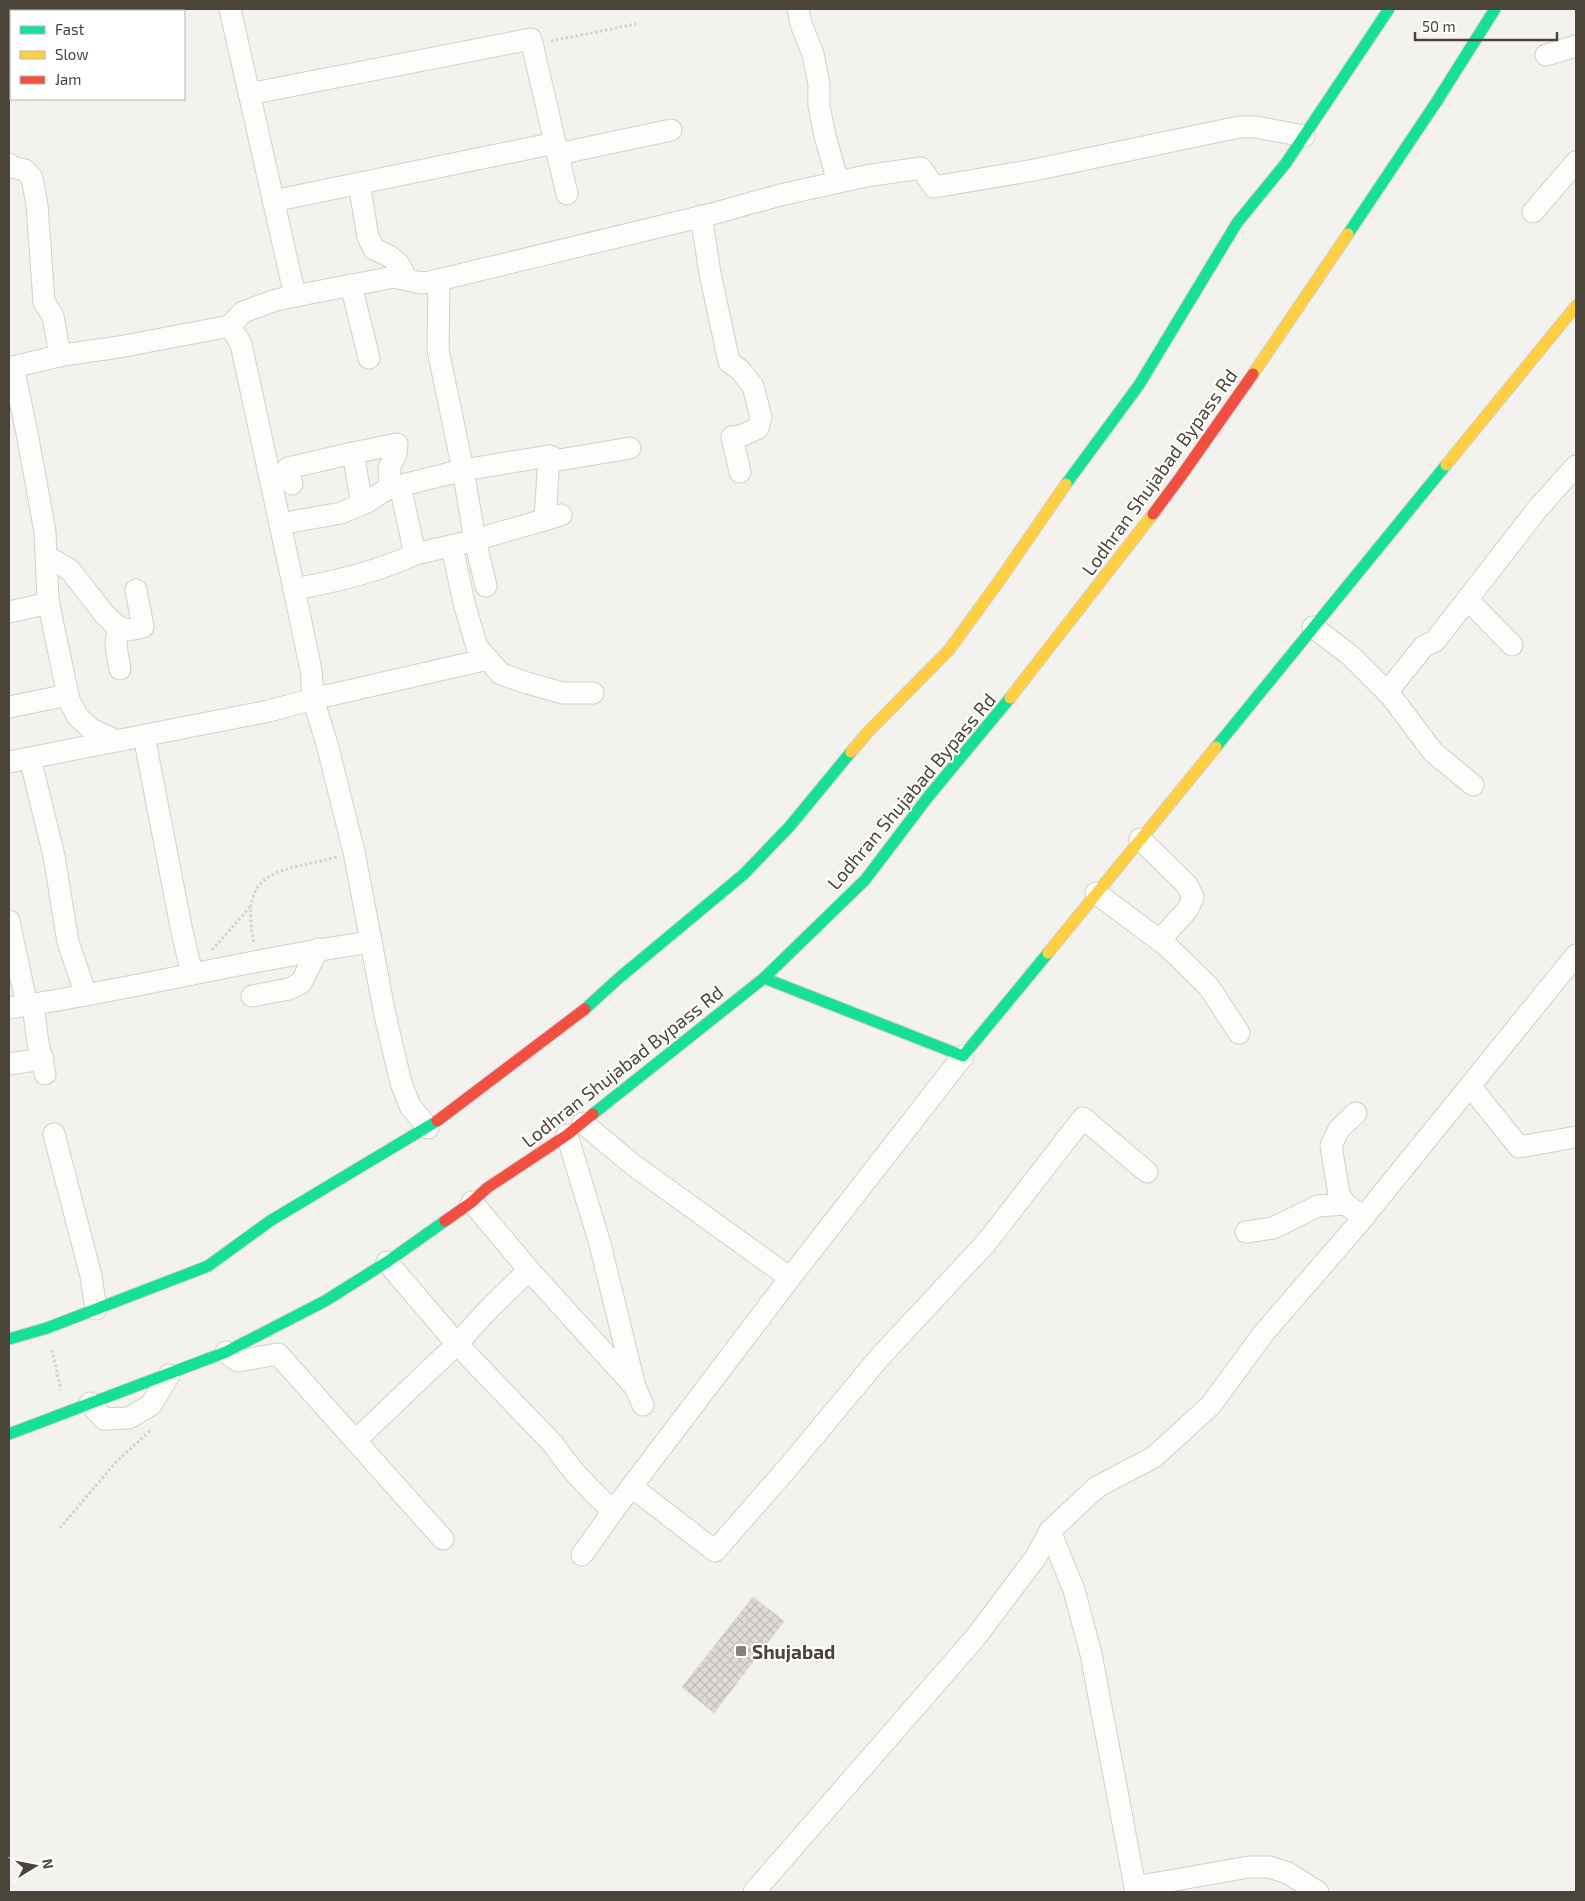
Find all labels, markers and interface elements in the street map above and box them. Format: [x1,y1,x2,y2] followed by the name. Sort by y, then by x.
[10,10,185,100] legend
[1415,10,1558,42] scale bar
[1422,17,1456,35] text: 50 m
[55,20,85,38] text: Fast
[55,45,89,63] text: Slow
[55,70,81,88] text: Jam
[1076,364,1242,580] street label: Lodhran Shujabad Bypass Rd
[822,688,1000,894] street label: Lodhran Shujabad Bypass Rd
[517,980,727,1152] street label: Lodhran Shujabad Bypass Rd
[752,1640,835,1663] place label: Shujabad
[734,1644,748,1658] marker: Shujabad
[10,1841,60,1891] north arrow
[39,1857,58,1870] text: N

